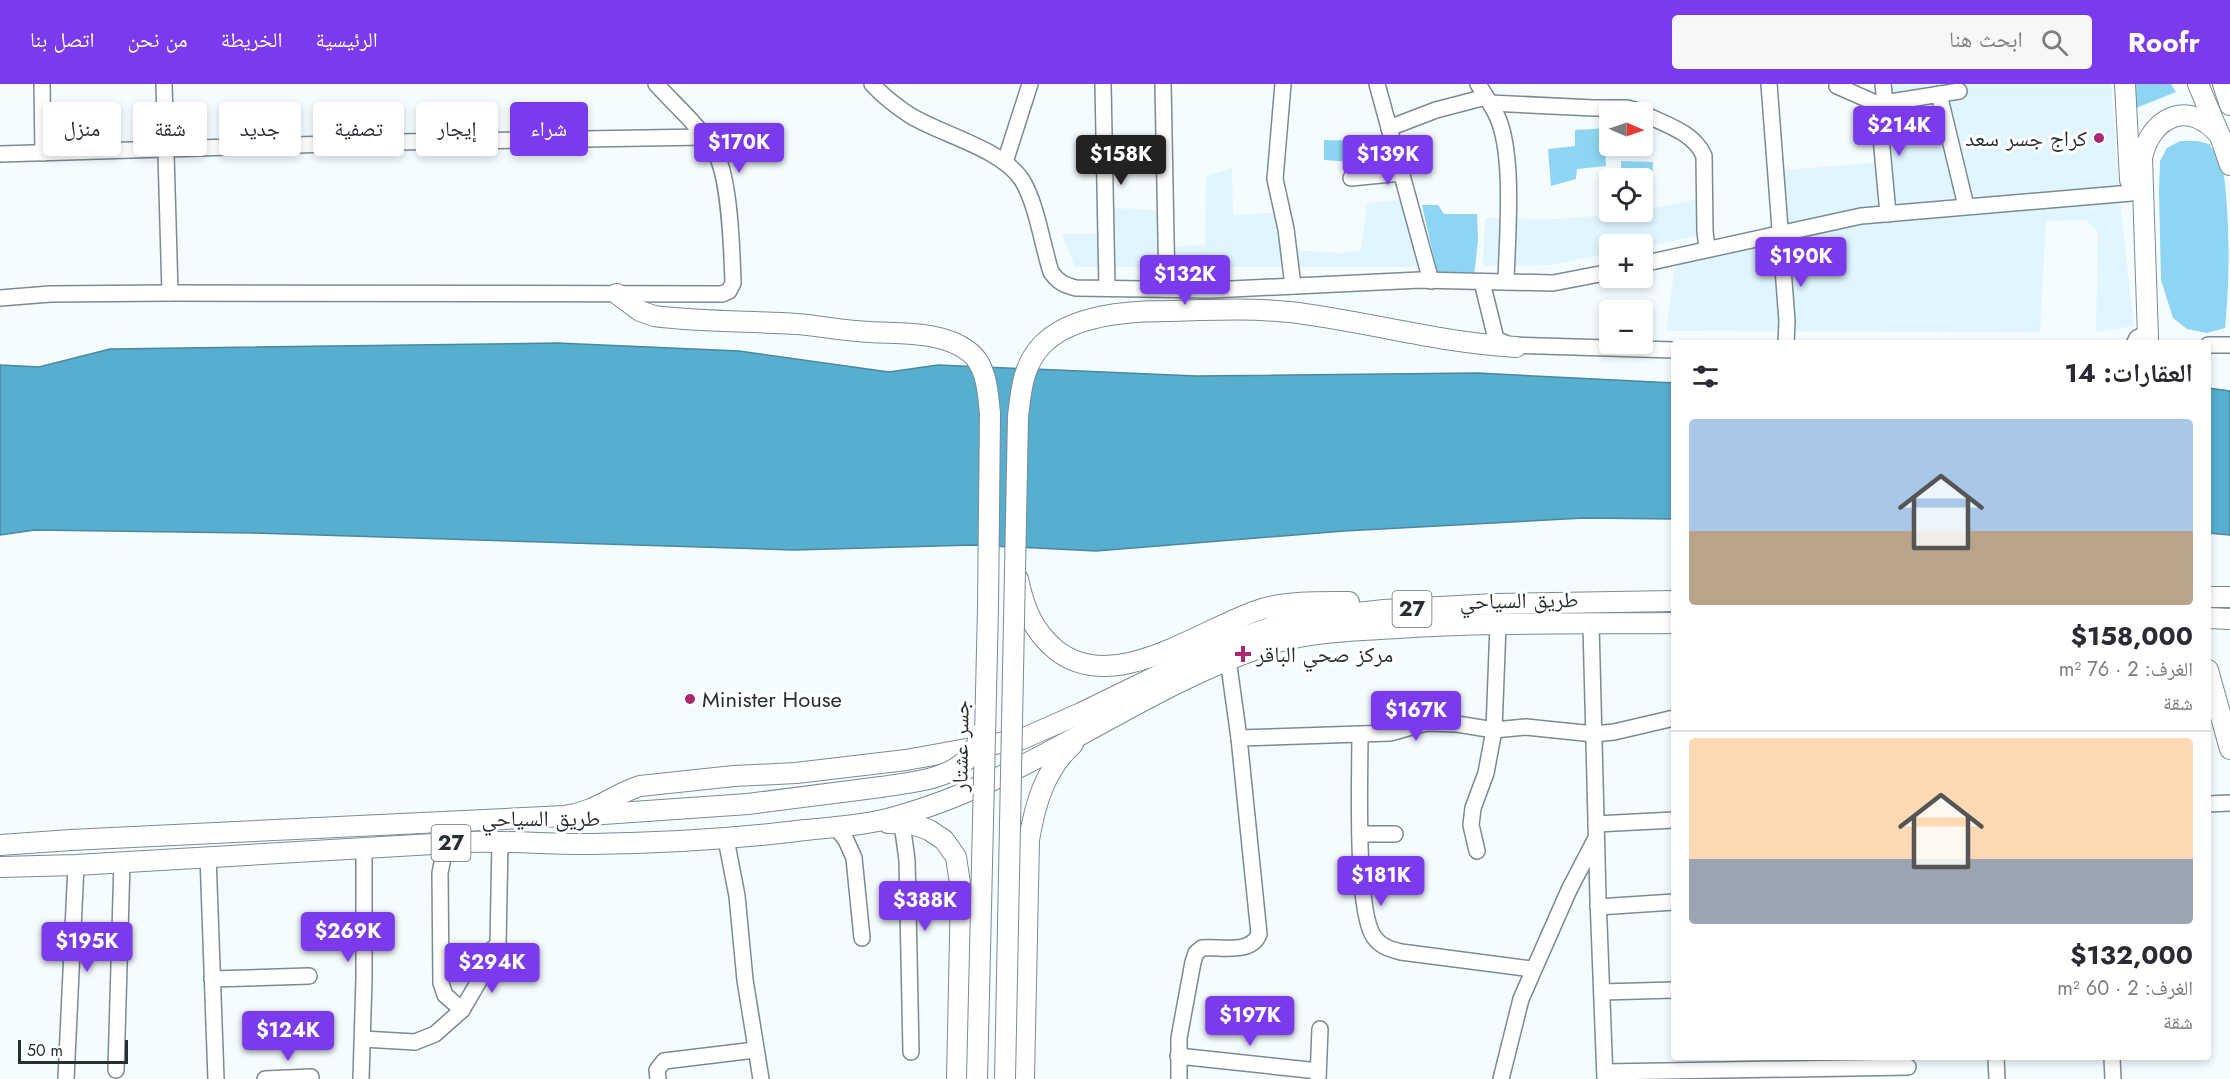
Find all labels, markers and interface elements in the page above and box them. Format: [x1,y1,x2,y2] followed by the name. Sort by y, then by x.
[1672,15,2092,69] search box
[2128,22,2200,63] text: Roofr
[1949,23,2023,55] text: ابحث هنا
[30,25,94,55] text: اتصل بنا
[127,25,188,55] text: من نحن
[221,25,283,55] text: الخريطة
[316,25,378,55] text: الرئيسية
[2038,26,2071,59] icon: search
[43,102,121,156] chip: منزل
[133,102,207,156] chip: شقة
[219,102,301,156] chip: جديد
[313,102,404,156] chip: تصفية
[416,102,498,156] chip: إيجار
[510,102,588,156] chip: شراء
[1599,102,1653,156] north arrow
[1599,102,1653,354] map controls
[1857,106,1941,157] pin: $214K
[1867,111,1931,140] text: $214K
[1965,122,2087,154] place label: كراج جسر سعد
[697,123,781,174] pin: $170K
[708,128,770,157] text: $170K
[2092,131,2106,145] marker: كراج جسر سعد
[1079,135,1163,186] pin: $158K
[1346,135,1430,186] pin: $139K
[1090,140,1152,169] text: $158K
[1357,140,1419,169] text: $139K
[1599,168,1653,222] button: locate
[1599,234,1653,288] button: +
[1759,237,1843,288] pin: $190K
[1769,242,1833,271] text: $190K
[1143,255,1227,306] pin: $132K
[1154,260,1216,289] text: $132K
[1599,300,1653,354] button: −
[2064,354,2193,392] text: العقارات: 14
[1689,360,1722,393] icon: filters
[1887,458,1995,566] icon: home
[1459,583,1579,619] street label: طريق السياحي
[1392,591,1432,627] road number: 27
[2071,617,2193,655] text: $158,000
[1255,638,1393,672] place label: مركز صحي الباقر
[1234,645,1252,663] marker: مركز صحي الباقر
[2059,655,2193,684] text: الغرف: 2 · 76 m²
[702,683,842,715] place label: Minister House
[2163,689,2193,718] text: شقة
[1374,691,1458,742] pin: $167K
[683,692,697,706] marker: Minister House
[1385,696,1447,725] text: $167K
[943,700,977,793] street label: جسر عشتار
[1887,777,1995,885] icon: home
[482,802,600,836] street label: طريق السياحي
[432,825,470,861] road number: 27
[1339,856,1423,907] pin: $181K
[1351,861,1411,890] text: $181K
[883,881,967,932] pin: $388K
[893,886,957,915] text: $388K
[306,912,390,963] pin: $269K
[315,917,381,946] text: $269K
[45,922,129,973] pin: $195K
[56,927,118,956] text: $195K
[2070,936,2193,974] text: $132,000
[450,943,534,994] pin: $294K
[459,948,525,977] text: $294K
[2057,974,2193,1003] text: الغرف: 2 · 60 m²
[1208,996,1292,1047] pin: $197K
[1219,1001,1281,1030] text: $197K
[2163,1008,2193,1037] text: شقة
[246,1011,330,1062] pin: $124K
[256,1016,320,1045] text: $124K
[18,1037,128,1064] scale bar
[27,1039,63,1062] text: 50 m

